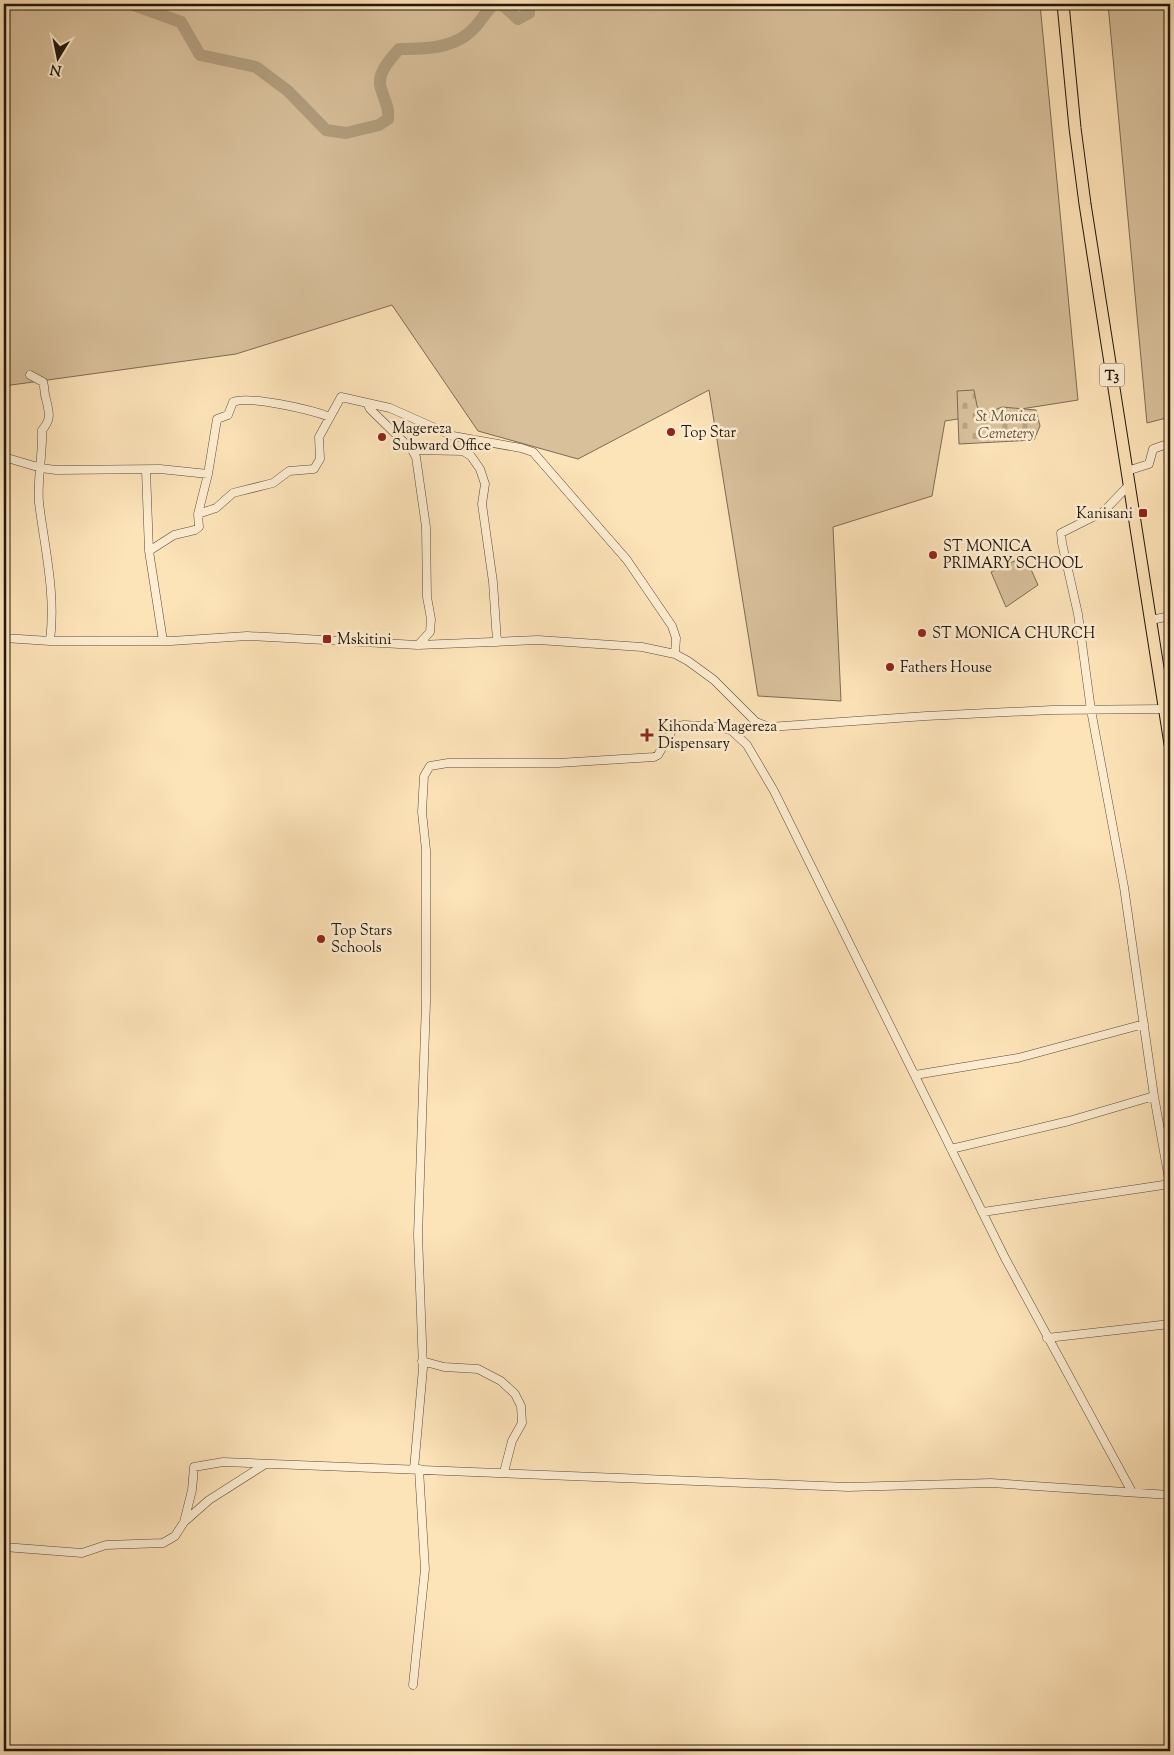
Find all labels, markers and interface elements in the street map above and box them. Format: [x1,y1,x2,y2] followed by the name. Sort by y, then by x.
[32,32,82,82] north arrow
[49,58,63,80] text: N
[1100,364,1124,386] road number: T3
[976,407,1037,445] park label: St Monica Cemetery
[392,419,491,457] place label: Magereza Subward Office
[681,423,737,444] place label: Top Star
[665,426,677,438] marker: Top Star
[376,431,388,443] marker: Magereza Subward Office
[1076,504,1133,525] place label: Kanisani
[1137,507,1149,519] marker: Kanisani
[943,537,1083,575] place label: ST MONICA PRIMARY SCHOOL
[927,549,939,561] marker: ST MONICA PRIMARY SCHOOL
[932,624,1095,645] place label: ST MONICA CHURCH
[916,627,928,639] marker: ST MONICA CHURCH
[337,630,392,651] place label: Mskitini
[321,633,333,645] marker: Mskitini
[900,658,992,679] place label: Fathers House
[884,661,896,673] marker: Fathers House
[658,717,777,755] place label: Kihonda Magereza Dispensary
[640,728,654,742] marker: Kihonda Magereza Dispensary
[331,921,392,959] place label: Top Stars Schools
[315,933,327,945] marker: Top Stars Schools

